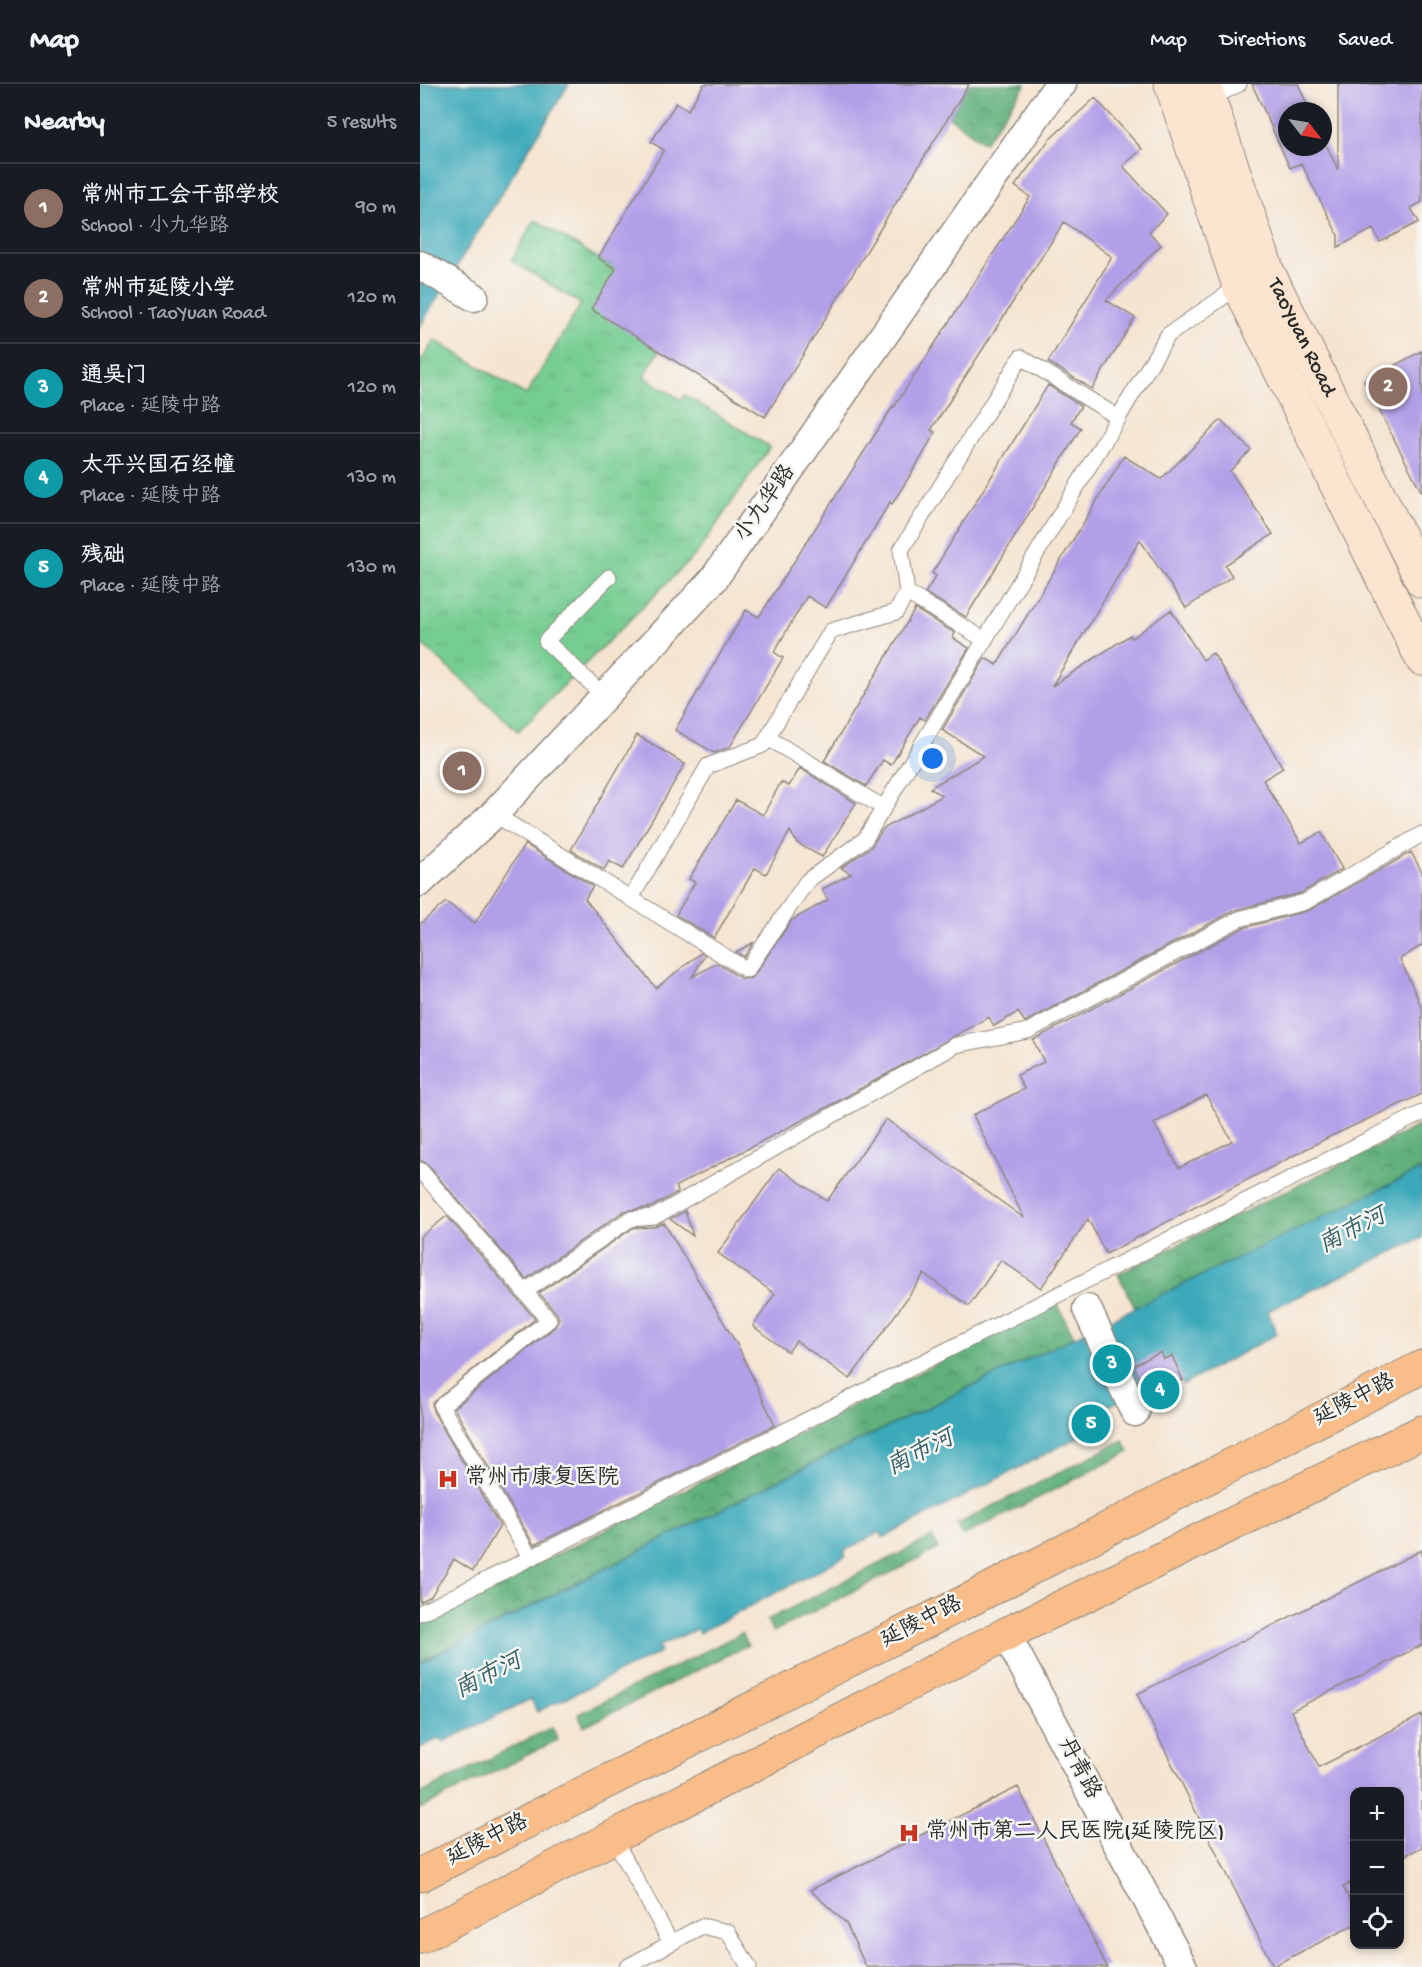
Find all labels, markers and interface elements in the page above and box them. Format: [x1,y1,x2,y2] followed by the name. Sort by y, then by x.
[30,25,79,58] text: Map
[1150,29,1187,54] text: Map
[1220,29,1305,54] text: Directions
[1338,29,1392,54] text: Saved
[1278,102,1332,156] north arrow
[24,108,105,139] text: Nearby
[327,112,396,135] text: 5 results
[81,184,279,210] text: 常州市工会干部学校
[39,197,48,220] text: 1
[356,197,396,220] text: 90 m
[81,216,229,239] text: School · 小九华路
[1260,273,1342,403] street label: TaoYuan Road
[81,277,235,303] text: 常州市延陵小学
[39,287,48,310] text: 2
[348,287,396,310] text: 120 m
[81,303,266,326] text: School · TaoYuan Road
[81,364,147,390] text: 通吴门
[1368,364,1408,410] pin: 2
[38,377,49,400] text: 3
[348,377,396,400] text: 120 m
[81,396,220,419] text: Place · 延陵中路
[81,454,235,480] text: 太平兴国石经幢
[728,459,802,548] street label: 小九华路
[39,467,48,490] text: 4
[347,467,396,490] text: 130 m
[81,486,220,509] text: Place · 延陵中路
[81,544,125,570] text: 残础
[38,557,49,580] text: 5
[347,557,396,580] text: 130 m
[81,576,220,599] text: Place · 延陵中路
[918,744,947,773] your location
[442,748,482,794] pin: 1
[1314,1200,1395,1261] water label: 南市河
[1092,1342,1132,1386] pin: 3
[1140,1368,1180,1412] pin: 4
[1309,1368,1400,1433] street label: 延陵中路
[1072,1402,1110,1446] pin: 5
[882,1422,963,1483] water label: 南市河
[465,1464,619,1492] place label: 常州市康复医院
[436,1467,460,1491] hospital icon: 常州市康复医院
[876,1590,967,1655] street label: 延陵中路
[450,1645,531,1706] water label: 南市河
[1051,1733,1107,1804] street label: 丹青路
[1350,1787,1404,1949] map controls
[1350,1787,1404,1841] button: +
[442,1808,533,1873] street label: 延陵中路
[926,1818,1224,1846] place label: 常州市第二人民医院(延陵院区)
[897,1821,921,1845] hospital icon: 常州市第二人民医院(延陵院区)
[1350,1841,1404,1895] button: −
[1350,1895,1404,1949] button: locate

